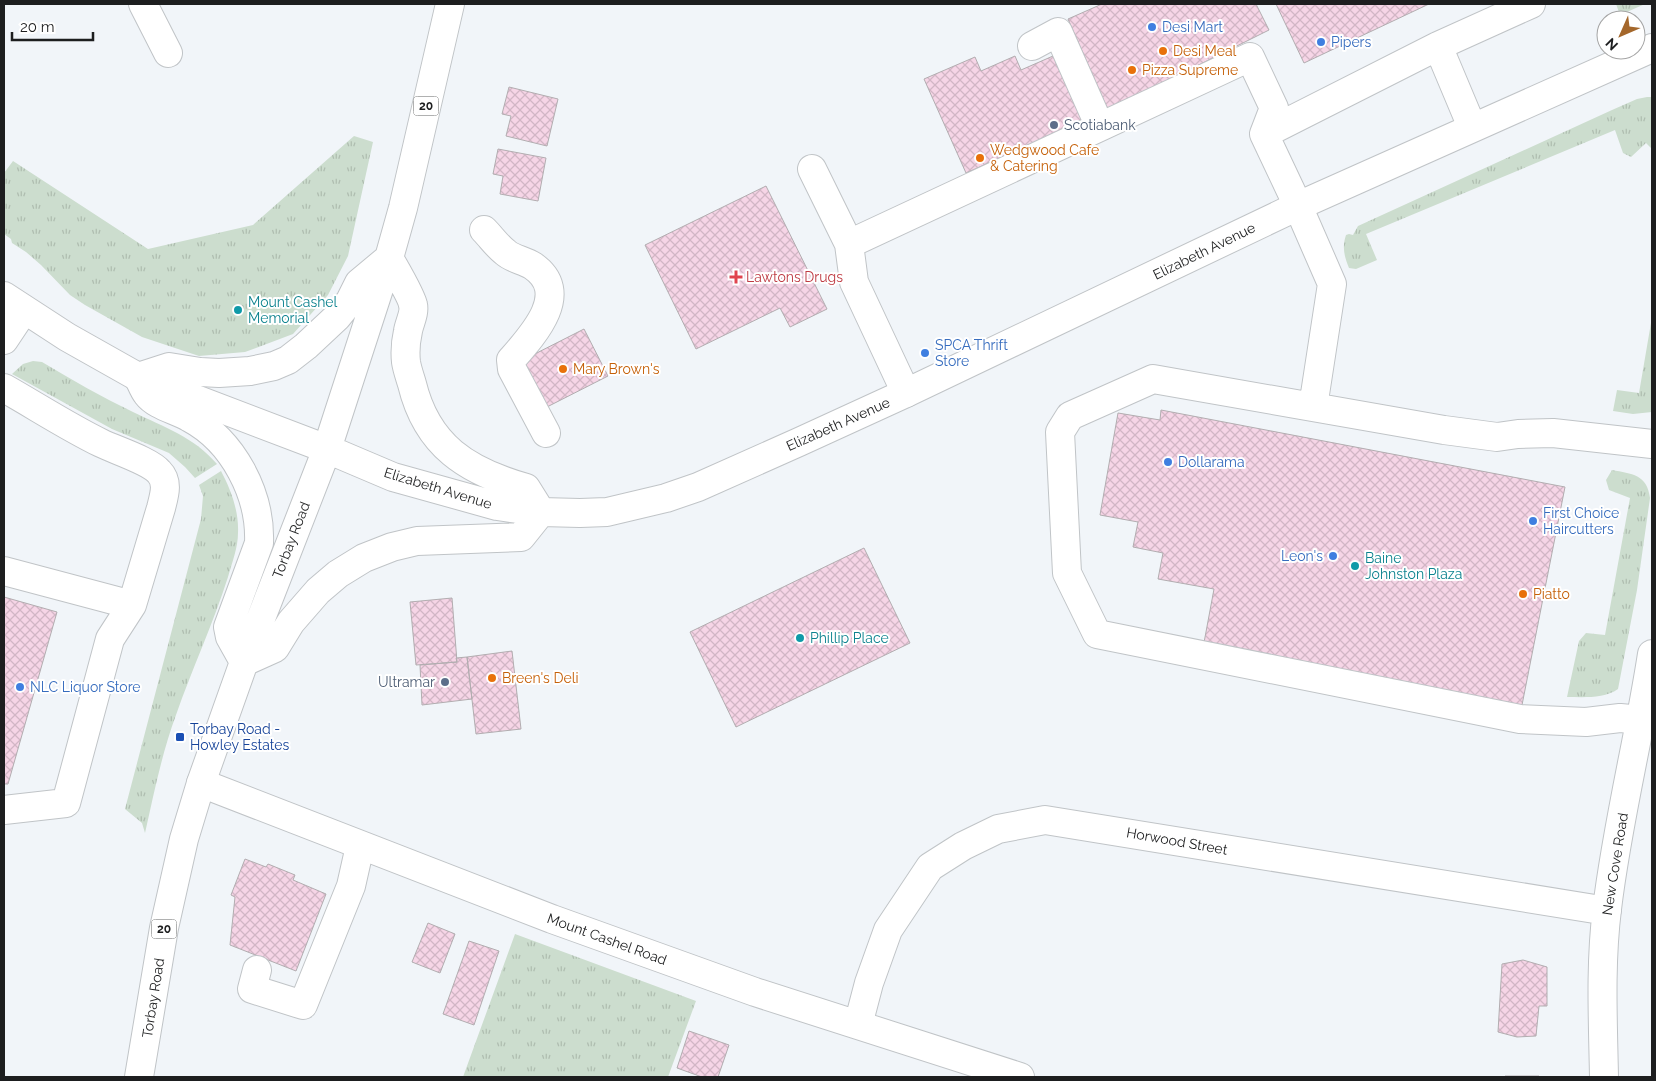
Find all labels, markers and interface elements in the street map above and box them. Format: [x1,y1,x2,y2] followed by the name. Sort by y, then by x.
[12,10,94,42] scale bar
[1596,10,1646,60] north arrow
[20,18,55,36] text: 20 m
[1162,19,1223,35] place label: Desi Mart
[1146,21,1158,33] marker: Desi Mart
[1331,34,1372,50] place label: Pipers
[1602,35,1621,54] text: N
[1315,36,1327,48] marker: Pipers
[1173,43,1237,59] place label: Desi Meal
[1157,45,1169,57] marker: Desi Meal
[1142,62,1238,78] place label: Pizza Supreme
[1126,64,1138,76] marker: Pizza Supreme
[414,96,438,115] road number: 20
[1064,117,1136,133] place label: Scotiabank
[1048,119,1060,131] marker: Scotiabank
[990,142,1099,174] place label: Wedgwood Cafe & Catering
[974,152,986,164] marker: Wedgwood Cafe & Catering
[1150,219,1258,283] street label: Elizabeth Avenue
[746,269,843,285] place label: Lawtons Drugs
[730,271,742,283] marker: Lawtons Drugs
[248,294,338,326] place label: Mount Cashel Memorial
[232,304,244,316] marker: Mount Cashel Memorial
[935,337,1008,369] place label: SPCA Thrift Store
[919,347,931,359] marker: SPCA Thrift Store
[573,361,660,377] place label: Mary Brown's
[557,363,569,375] marker: Mary Brown's
[784,394,892,454] street label: Elizabeth Avenue
[1178,454,1245,470] place label: Dollarama
[1162,456,1174,468] marker: Dollarama
[382,464,494,512] street label: Elizabeth Avenue
[269,499,313,581] street label: Torbay Road
[1543,505,1619,537] place label: First Choice Haircutters
[1527,515,1539,527] marker: First Choice Haircutters
[1281,548,1323,564] place label: Leon's
[1327,550,1339,562] marker: Leon's
[1365,550,1462,582] place label: Baine Johnston Plaza
[1349,560,1361,572] marker: Baine Johnston Plaza
[1533,586,1570,602] place label: Piatto
[1517,588,1529,600] marker: Piatto
[810,630,889,646] place label: Phillip Place
[794,632,806,644] marker: Phillip Place
[502,670,579,686] place label: Breen's Deli
[486,672,498,684] marker: Breen's Deli
[378,674,435,690] place label: Ultramar
[439,676,451,688] marker: Ultramar
[30,679,141,695] place label: NLC Liquor Store
[14,681,26,693] marker: NLC Liquor Store
[190,721,290,753] place label: Torbay Road - Howley Estates
[174,731,186,743] marker: Torbay Road - Howley Estates
[1599,812,1631,916] street label: New Cove Road
[1125,824,1229,858] street label: Horwood Street
[545,910,669,968] street label: Mount Cashel Road
[152,920,176,939] road number: 20
[139,957,167,1039] street label: Torbay Road

